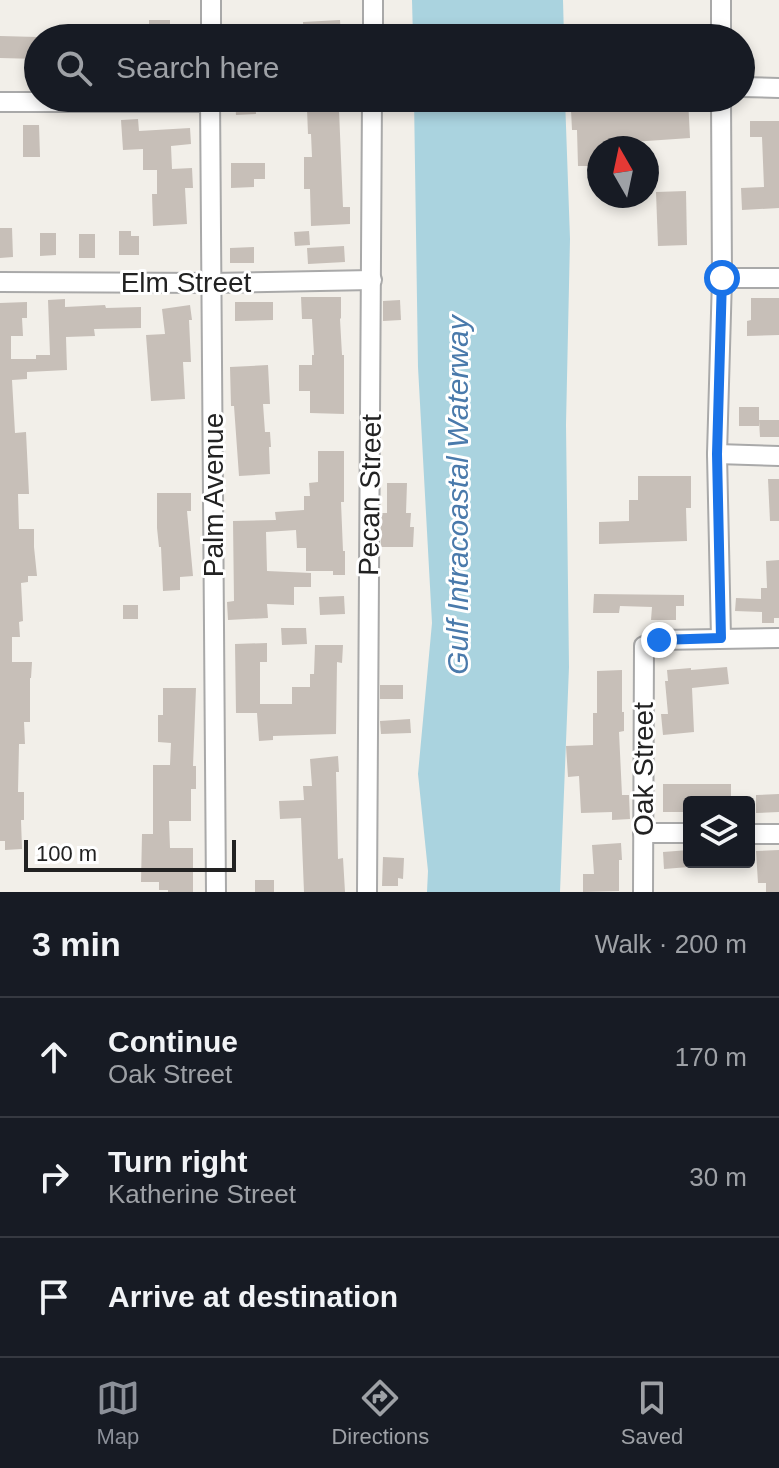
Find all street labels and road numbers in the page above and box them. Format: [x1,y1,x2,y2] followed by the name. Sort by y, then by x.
[121,267,252,298] street label: Elm Street
[198,413,229,577] street label: Palm Avenue
[353,414,387,576] street label: Pecan Street
[628,702,659,836] street label: Oak Street

